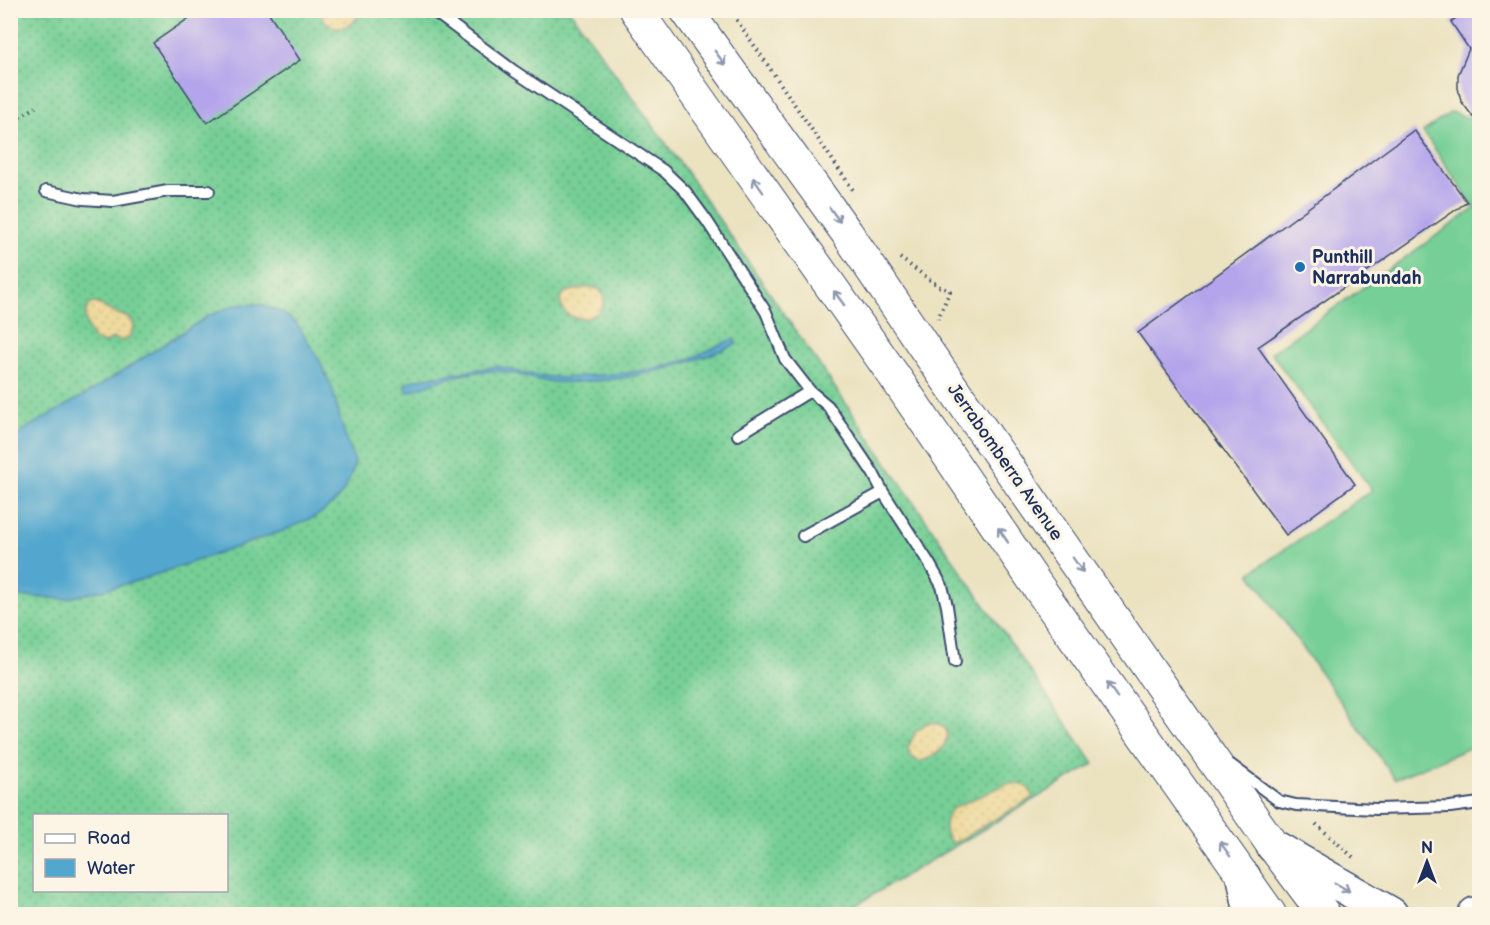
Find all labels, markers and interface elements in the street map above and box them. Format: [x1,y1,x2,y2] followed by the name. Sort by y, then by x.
[714,49,726,65] one-way arrow
[752,178,765,194] one-way arrow
[828,207,841,223] one-way arrow
[1312,247,1422,289] place label: Punthill Narrabundah
[1293,260,1307,274] marker: Punthill Narrabundah
[833,291,845,307] one-way arrow
[943,379,1067,545] street label: Jerrabomberra Avenue
[997,528,1009,544] one-way arrow
[1072,557,1084,573] one-way arrow
[1106,683,1118,699] one-way arrow
[33,814,228,892] legend
[87,828,131,849] text: Road
[1397,832,1457,892] north arrow
[1421,839,1433,858] text: N
[1219,842,1231,858] one-way arrow
[87,858,135,879] text: Water
[1333,881,1350,893] one-way arrow

